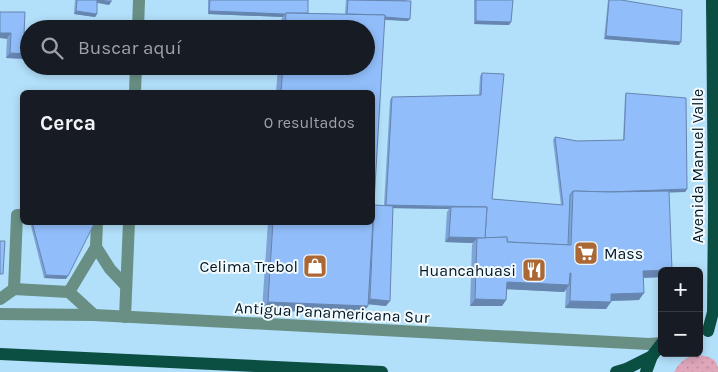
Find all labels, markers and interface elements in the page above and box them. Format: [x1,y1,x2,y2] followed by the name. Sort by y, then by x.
[20,20,375,75] search box
[38,34,66,62] icon: search
[78,37,182,59] text: Buscar aquí
[688,89,707,243] street label: Avenida Manuel Valle
[40,111,96,135] text: Cerca
[264,113,355,132] text: 0 resultados
[573,240,599,266] supermarket icon: Mass
[604,244,643,263] place label: Mass
[302,253,328,279] shop icon: Celima Trebol
[200,257,298,276] place label: Celima Trebol
[521,257,547,283] restaurant icon: Huancahuasi
[419,261,516,280] place label: Huancahuasi
[658,267,703,357] map controls
[658,267,703,312] button: +
[234,298,430,327] street label: Antigua Panamericana Sur
[658,312,703,357] button: −

